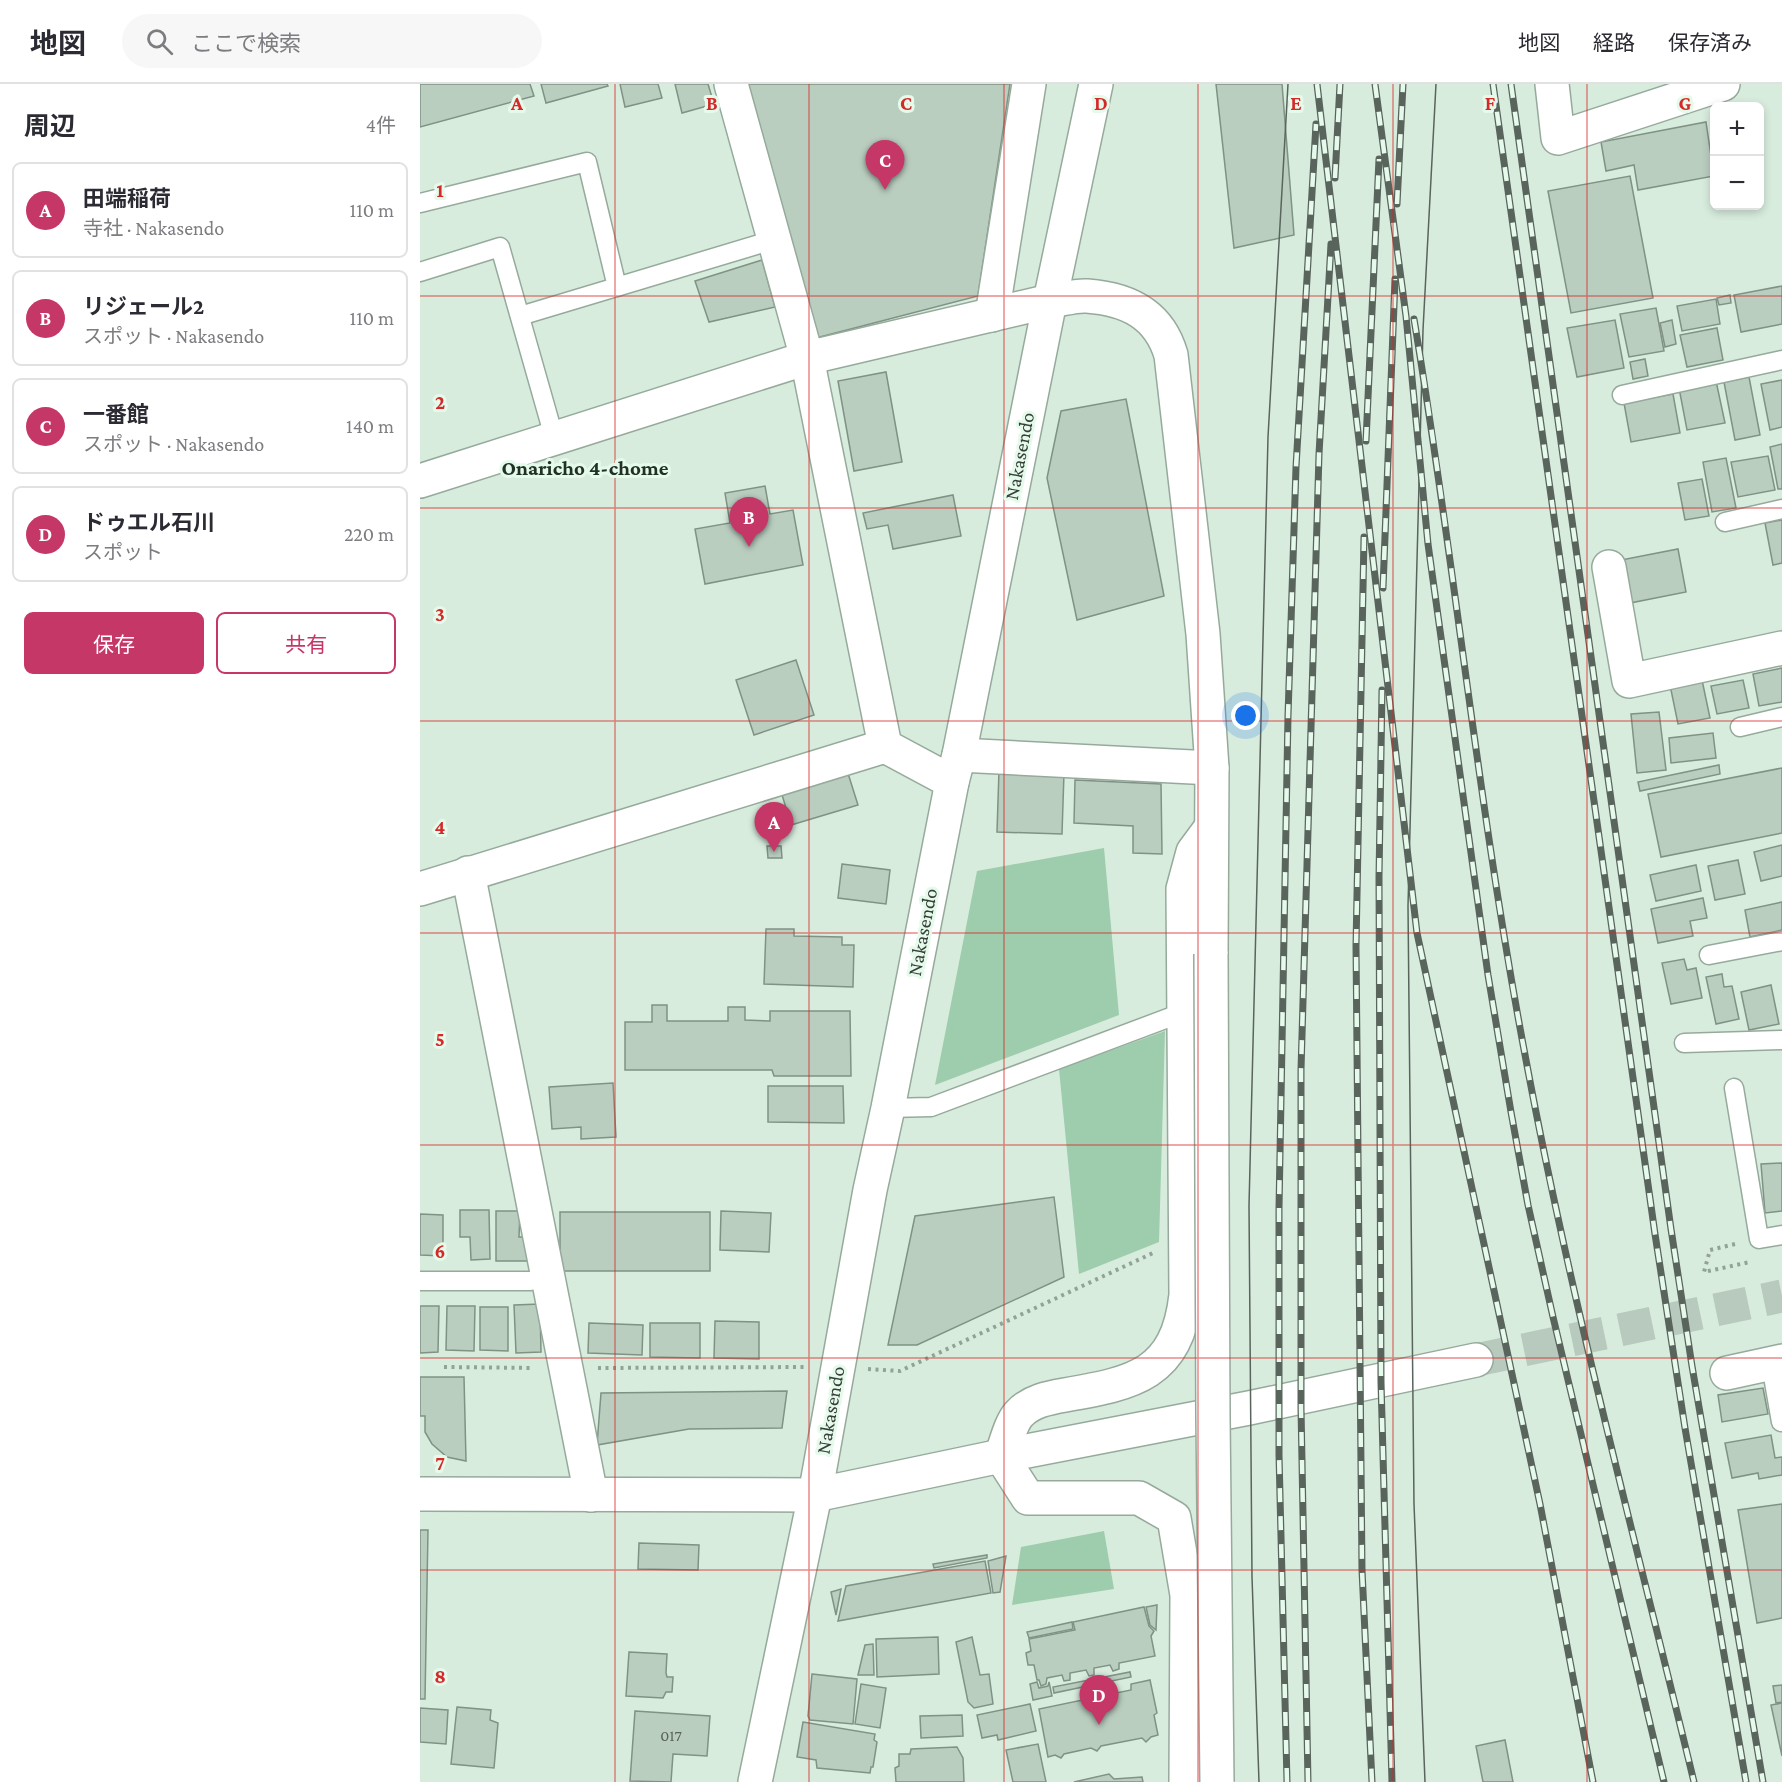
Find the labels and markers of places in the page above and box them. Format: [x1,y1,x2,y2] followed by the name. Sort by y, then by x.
[866,141,904,190] pin: C
[730,498,768,547] pin: B
[754,802,794,852] pin: A
[1080,1676,1118,1725] pin: D

